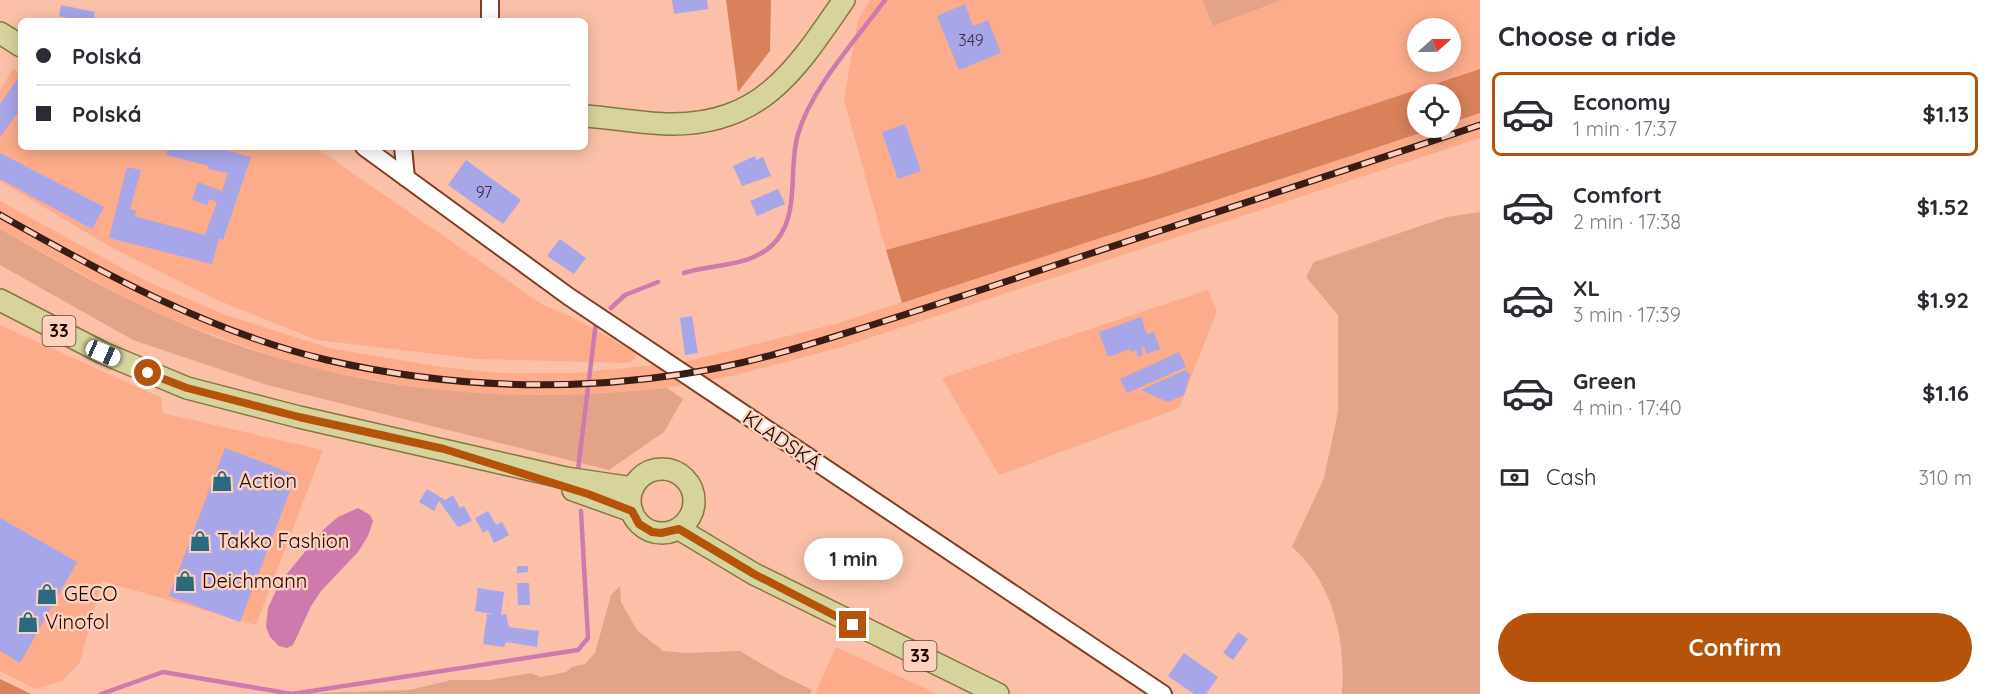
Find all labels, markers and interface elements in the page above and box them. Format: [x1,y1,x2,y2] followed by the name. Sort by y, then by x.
[1407,18,1461,72] north arrow
[1407,18,1461,138] map controls
[1498,19,1676,53] text: Choose a ride
[958,30,984,50] house number: 349
[72,42,142,70] text: Polská
[1407,84,1461,138] button: locate
[1501,87,1555,141] icon: car
[1573,88,1671,116] text: Economy
[72,100,142,128] text: Polská
[1923,100,1969,128] text: $1.13
[1573,116,1677,141] text: 1 min · 17:37
[1501,180,1555,234] icon: car
[1573,181,1662,209] text: Comfort
[476,182,492,202] house number: 97
[1917,193,1969,221] text: $1.52
[1573,209,1681,234] text: 2 min · 17:38
[1501,273,1555,327] icon: car
[1573,274,1600,302] text: XL
[1917,286,1969,314] text: $1.92
[1573,302,1681,327] text: 3 min · 17:39
[42,316,76,346] road number: 33
[83,337,123,369] car
[134,359,161,386] route start
[1501,366,1555,420] icon: car
[1573,367,1636,395] text: Green
[1922,379,1969,407] text: $1.16
[1573,395,1682,420] text: 4 min · 17:40
[738,404,826,475] street label: KLADSKÁ
[1498,461,1531,494] icon: cash
[1546,463,1597,491] text: Cash
[1919,465,1972,490] text: 310 m
[239,468,297,493] place label: Action
[210,469,234,493] shop icon: Action
[217,528,349,553] place label: Takko Fashion
[188,529,212,553] shop icon: Takko Fashion
[804,538,902,580] callout: 1 min
[829,546,878,571] text: 1 min
[202,568,307,593] place label: Deichmann
[173,569,197,593] shop icon: Deichmann
[64,581,118,606] place label: GECO
[35,582,59,606] shop icon: GECO
[45,609,109,634] place label: Vinofol
[16,610,40,634] shop icon: Vinofol
[839,611,866,638] route end
[1498,613,1972,682] button: Confirm
[904,641,936,671] road number: 33

